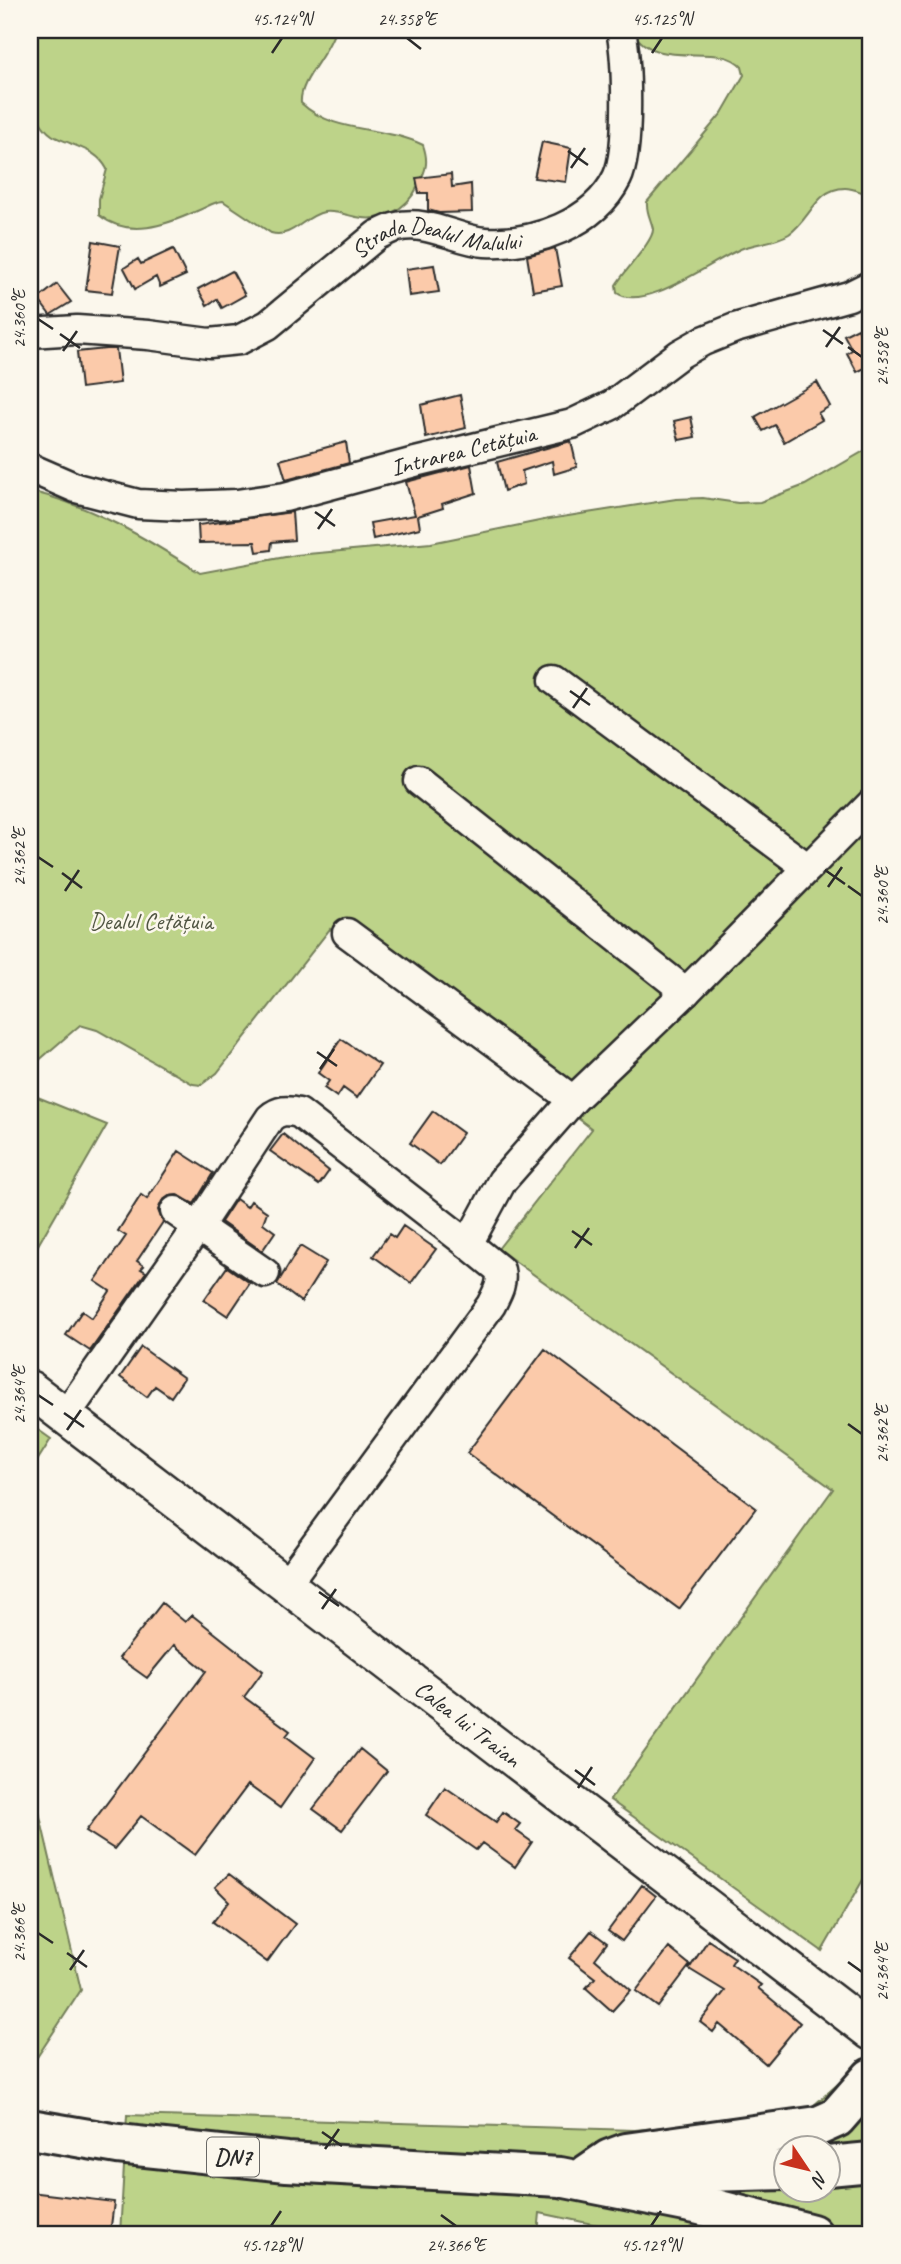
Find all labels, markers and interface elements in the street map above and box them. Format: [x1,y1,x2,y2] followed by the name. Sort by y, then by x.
[252,8,315,30] text: 45.124°N
[378,8,439,30] text: 24.358°E
[632,8,695,30] text: 45.125°N
[345,210,526,265] street label: Strada Dealul Malului
[8,287,30,348] text: 24.360°E
[871,325,893,386] text: 24.358°E
[387,418,541,483] street label: Intrarea Cetățuia
[8,825,30,886] text: 24.362°E
[871,864,893,925] text: 24.360°E
[89,906,215,936] park label: Dealul Cetățuia
[8,1363,30,1424] text: 24.364°E
[871,1402,893,1463] text: 24.362°E
[409,1674,528,1775] street label: Calea lui Traian
[8,1901,30,1962] text: 24.366°E
[871,1940,893,2001] text: 24.364°E
[772,2134,842,2204] north arrow
[207,2138,259,2176] road number: DN7
[805,2166,833,2193] text: N
[241,2234,304,2256] text: 45.128°N
[427,2234,488,2256] text: 24.366°E
[621,2234,684,2256] text: 45.129°N

